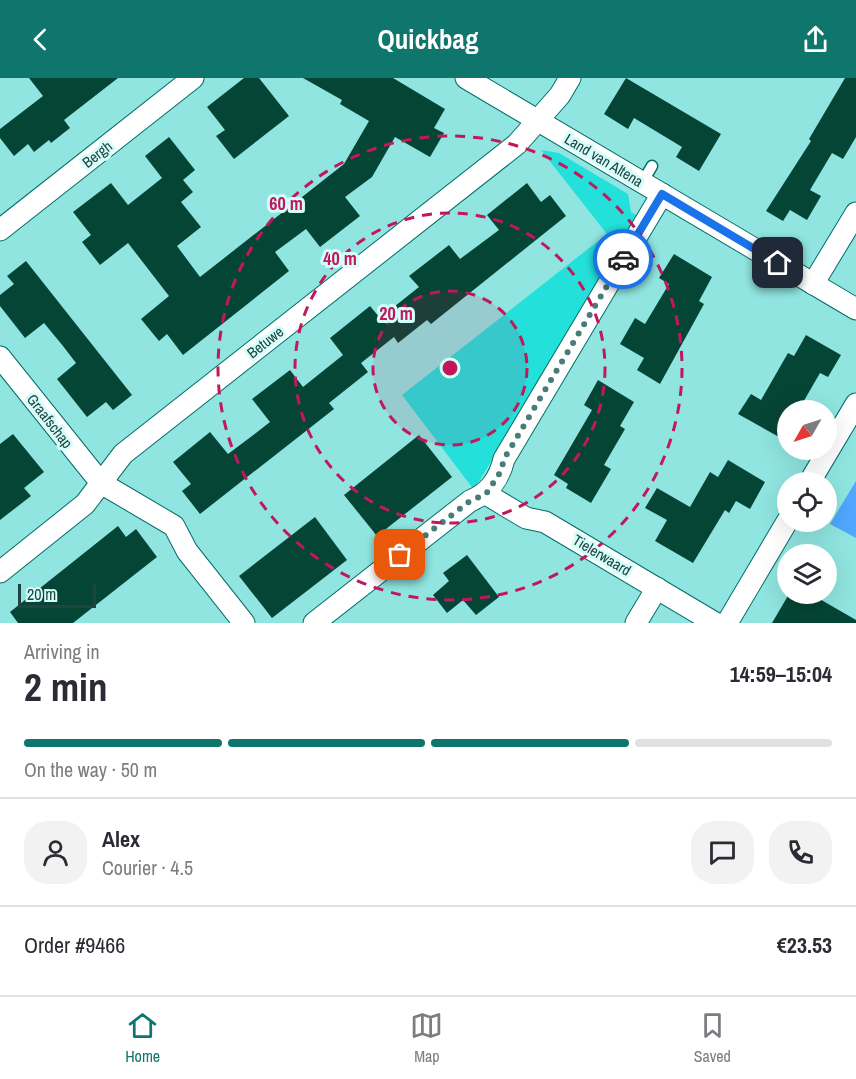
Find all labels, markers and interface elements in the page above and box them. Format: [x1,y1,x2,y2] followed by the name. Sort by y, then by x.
[378,21,478,57] text: Quickbag
[24,23,57,56] icon: back
[799,23,832,56] icon: share
[561,128,647,192] street label: Land van Altena
[78,136,116,172] street label: Bergh
[269,191,303,216] text: 60 m
[593,229,653,289] courier
[752,237,803,288] pin
[607,243,640,276] icon: car
[323,246,357,271] text: 40 m
[761,246,794,279] icon: home
[379,301,413,326] text: 20 m
[242,321,288,363] street label: Betuwe
[440,358,460,378] centre of rings
[22,389,78,453] street label: Graafschap
[777,400,837,460] north arrow
[777,400,837,604] map controls
[777,472,837,532] button: locate
[374,529,425,580] pin
[569,529,635,581] street label: Tielerwaard
[383,538,416,571] icon: bag
[777,544,837,604] button: layers
[18,581,96,608] scale bar
[27,583,56,605] text: 20 m
[24,638,100,665] text: Arriving in
[730,659,832,689] text: 14:59–15:04
[24,661,108,713] text: 2 min
[24,756,157,783] text: On the way · 50 m
[24,821,87,884] button: person
[691,821,754,884] button: chat
[769,821,832,884] button: phone
[102,824,140,854] text: Alex
[102,854,193,881] text: Courier · 4.5
[24,930,125,960] text: Order #9466
[777,930,832,960] text: €23.53
[125,1009,160,1067] tab: Home
[410,1009,443,1067] tab: Map
[694,1009,731,1067] tab: Saved

